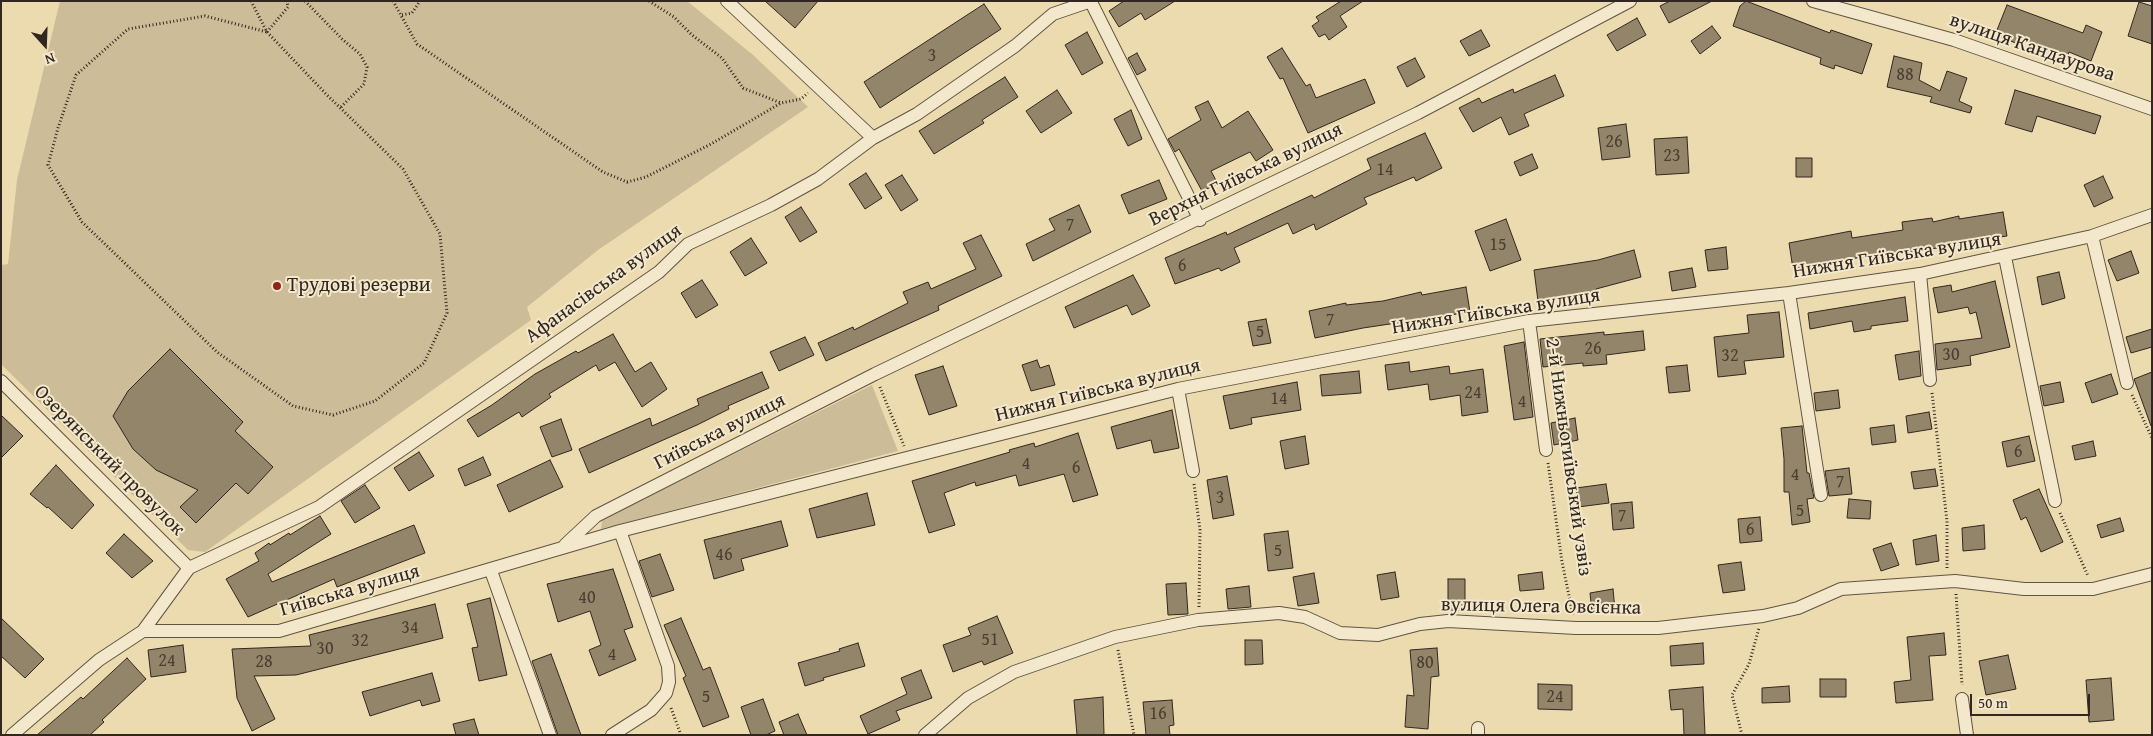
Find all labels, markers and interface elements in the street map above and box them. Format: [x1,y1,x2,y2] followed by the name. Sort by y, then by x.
[1946,8,2118,88] street label: вулиця Кандаурова
[20,20,70,70] north arrow
[928,45,936,67] house number: 3
[42,48,58,70] text: N
[1896,64,1914,86] house number: 88
[1145,118,1347,232] street label: Верхня Гиївська вулиця
[1605,131,1623,153] house number: 26
[1663,145,1681,167] house number: 23
[1376,159,1394,181] house number: 14
[1066,214,1074,236] house number: 7
[521,219,687,349] street label: Афанасівська вулиця
[1791,228,2003,284] street label: Нижня Гиївська вулиця
[1489,234,1507,256] house number: 15
[1178,255,1186,277] house number: 6
[287,274,431,298] place label: Трудові резерви
[271,280,283,292] marker: Трудові резерви
[1390,284,1602,340] street label: Нижня Гиївська вулиця
[1326,309,1334,331] house number: 7
[1256,321,1264,343] house number: 5
[1539,337,1597,577] street label: 2-й Нижньогиївський узвіз
[1584,338,1602,360] house number: 26
[1942,344,1960,366] house number: 30
[1721,345,1739,367] house number: 32
[993,354,1203,428] street label: Нижня Гиївська вулиця
[29,381,189,541] street label: Озерянський провулок
[1464,382,1482,404] house number: 24
[1270,388,1288,410] house number: 14
[650,389,790,475] street label: Гиївська вулиця
[1518,391,1526,413] house number: 4
[2014,441,2022,463] house number: 6
[1022,453,1030,475] house number: 4
[1072,457,1080,479] house number: 6
[1791,464,1799,486] house number: 4
[1836,471,1844,493] house number: 7
[1216,487,1224,509] house number: 3
[1796,500,1804,522] house number: 5
[1618,505,1626,527] house number: 7
[1746,519,1754,541] house number: 6
[1274,540,1282,562] house number: 5
[715,544,733,566] house number: 46
[277,560,423,622] street label: Гиївська вулиця
[578,587,596,609] house number: 40
[1441,593,1641,621] street label: вулиця Олега Овсієнка
[401,617,419,639] house number: 34
[981,629,999,651] house number: 51
[351,630,369,652] house number: 32
[316,638,334,660] house number: 30
[608,644,616,666] house number: 4
[158,650,176,672] house number: 24
[255,651,273,673] house number: 28
[1416,652,1434,674] house number: 80
[1973,684,2093,716] scale bar
[702,686,710,708] house number: 5
[1546,686,1564,708] house number: 24
[1978,692,2008,713] text: 50 m
[1149,703,1167,725] house number: 16

